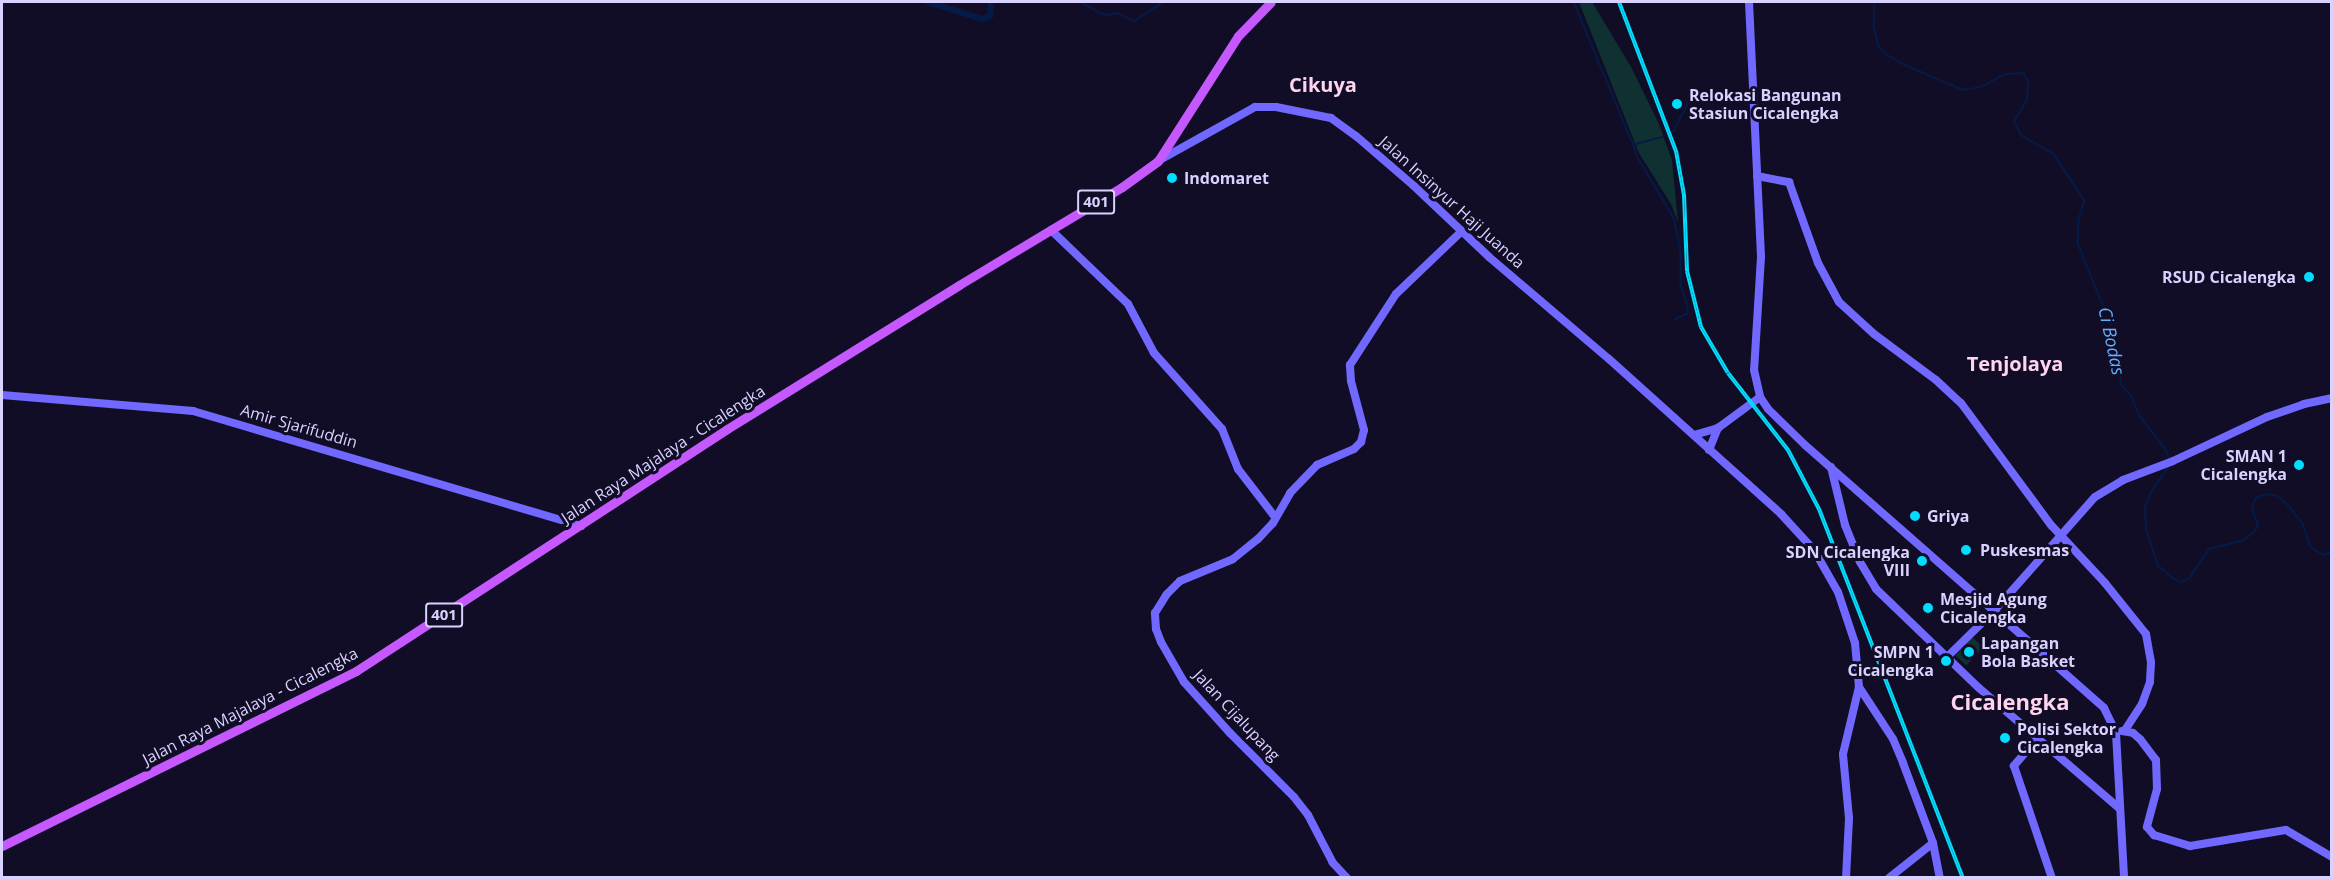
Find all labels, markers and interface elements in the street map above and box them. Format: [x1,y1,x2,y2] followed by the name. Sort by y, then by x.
[1289,72,1357,96] district label: Cikuya
[1689,85,1842,123] place label: Relokasi Bangunan Stasiun Cicalengka
[1670,97,1684,111] marker: Relokasi Bangunan Stasiun Cicalengka
[1375,132,1529,272] street label: Jalan Insinyur Haji Juanda
[1184,168,1269,188] place label: Indomaret
[1165,171,1179,185] marker: Indomaret
[1076,190,1116,214] road number: 401
[2162,267,2296,287] place label: RSUD Cicalengka
[2300,268,2318,286] marker: RSUD Cicalengka
[2094,305,2130,377] water label: Ci Bodas
[1967,351,2063,375] district label: Tenjolaya
[558,381,768,527] street label: Jalan Raya Majalaya - Cicalengka
[238,400,360,452] street label: Amir Sjarifuddin
[2201,446,2287,484] place label: SMAN 1 Cicalengka
[2292,458,2306,472] marker: SMAN 1 Cicalengka
[1927,506,1970,526] place label: Griya
[1908,509,1922,523] marker: Griya
[1980,540,2069,560] place label: Puskesmas
[1957,541,1975,559] marker: Puskesmas
[1786,542,1910,580] place label: SDN Cicalengka VIII
[1915,554,1929,568] marker: SDN Cicalengka VIII
[1940,589,2047,627] place label: Mesjid Agung Cicalengka
[1921,601,1935,615] marker: Mesjid Agung Cicalengka
[424,603,464,627] road number: 401
[1981,633,2075,671] place label: Lapangan Bola Basket
[1848,642,1934,680] place label: SMPN 1 Cicalengka
[139,643,361,769] street label: Jalan Raya Majalaya - Cicalengka
[1962,645,1976,659] marker: Lapangan Bola Basket
[1939,654,1953,668] marker: SMPN 1 Cicalengka
[1190,665,1284,765] street label: Jalan Cijalupang
[1951,689,2069,715] district label: Cicalengka
[2017,719,2116,757] place label: Polisi Sektor Cicalengka
[1998,731,2012,745] marker: Polisi Sektor Cicalengka

